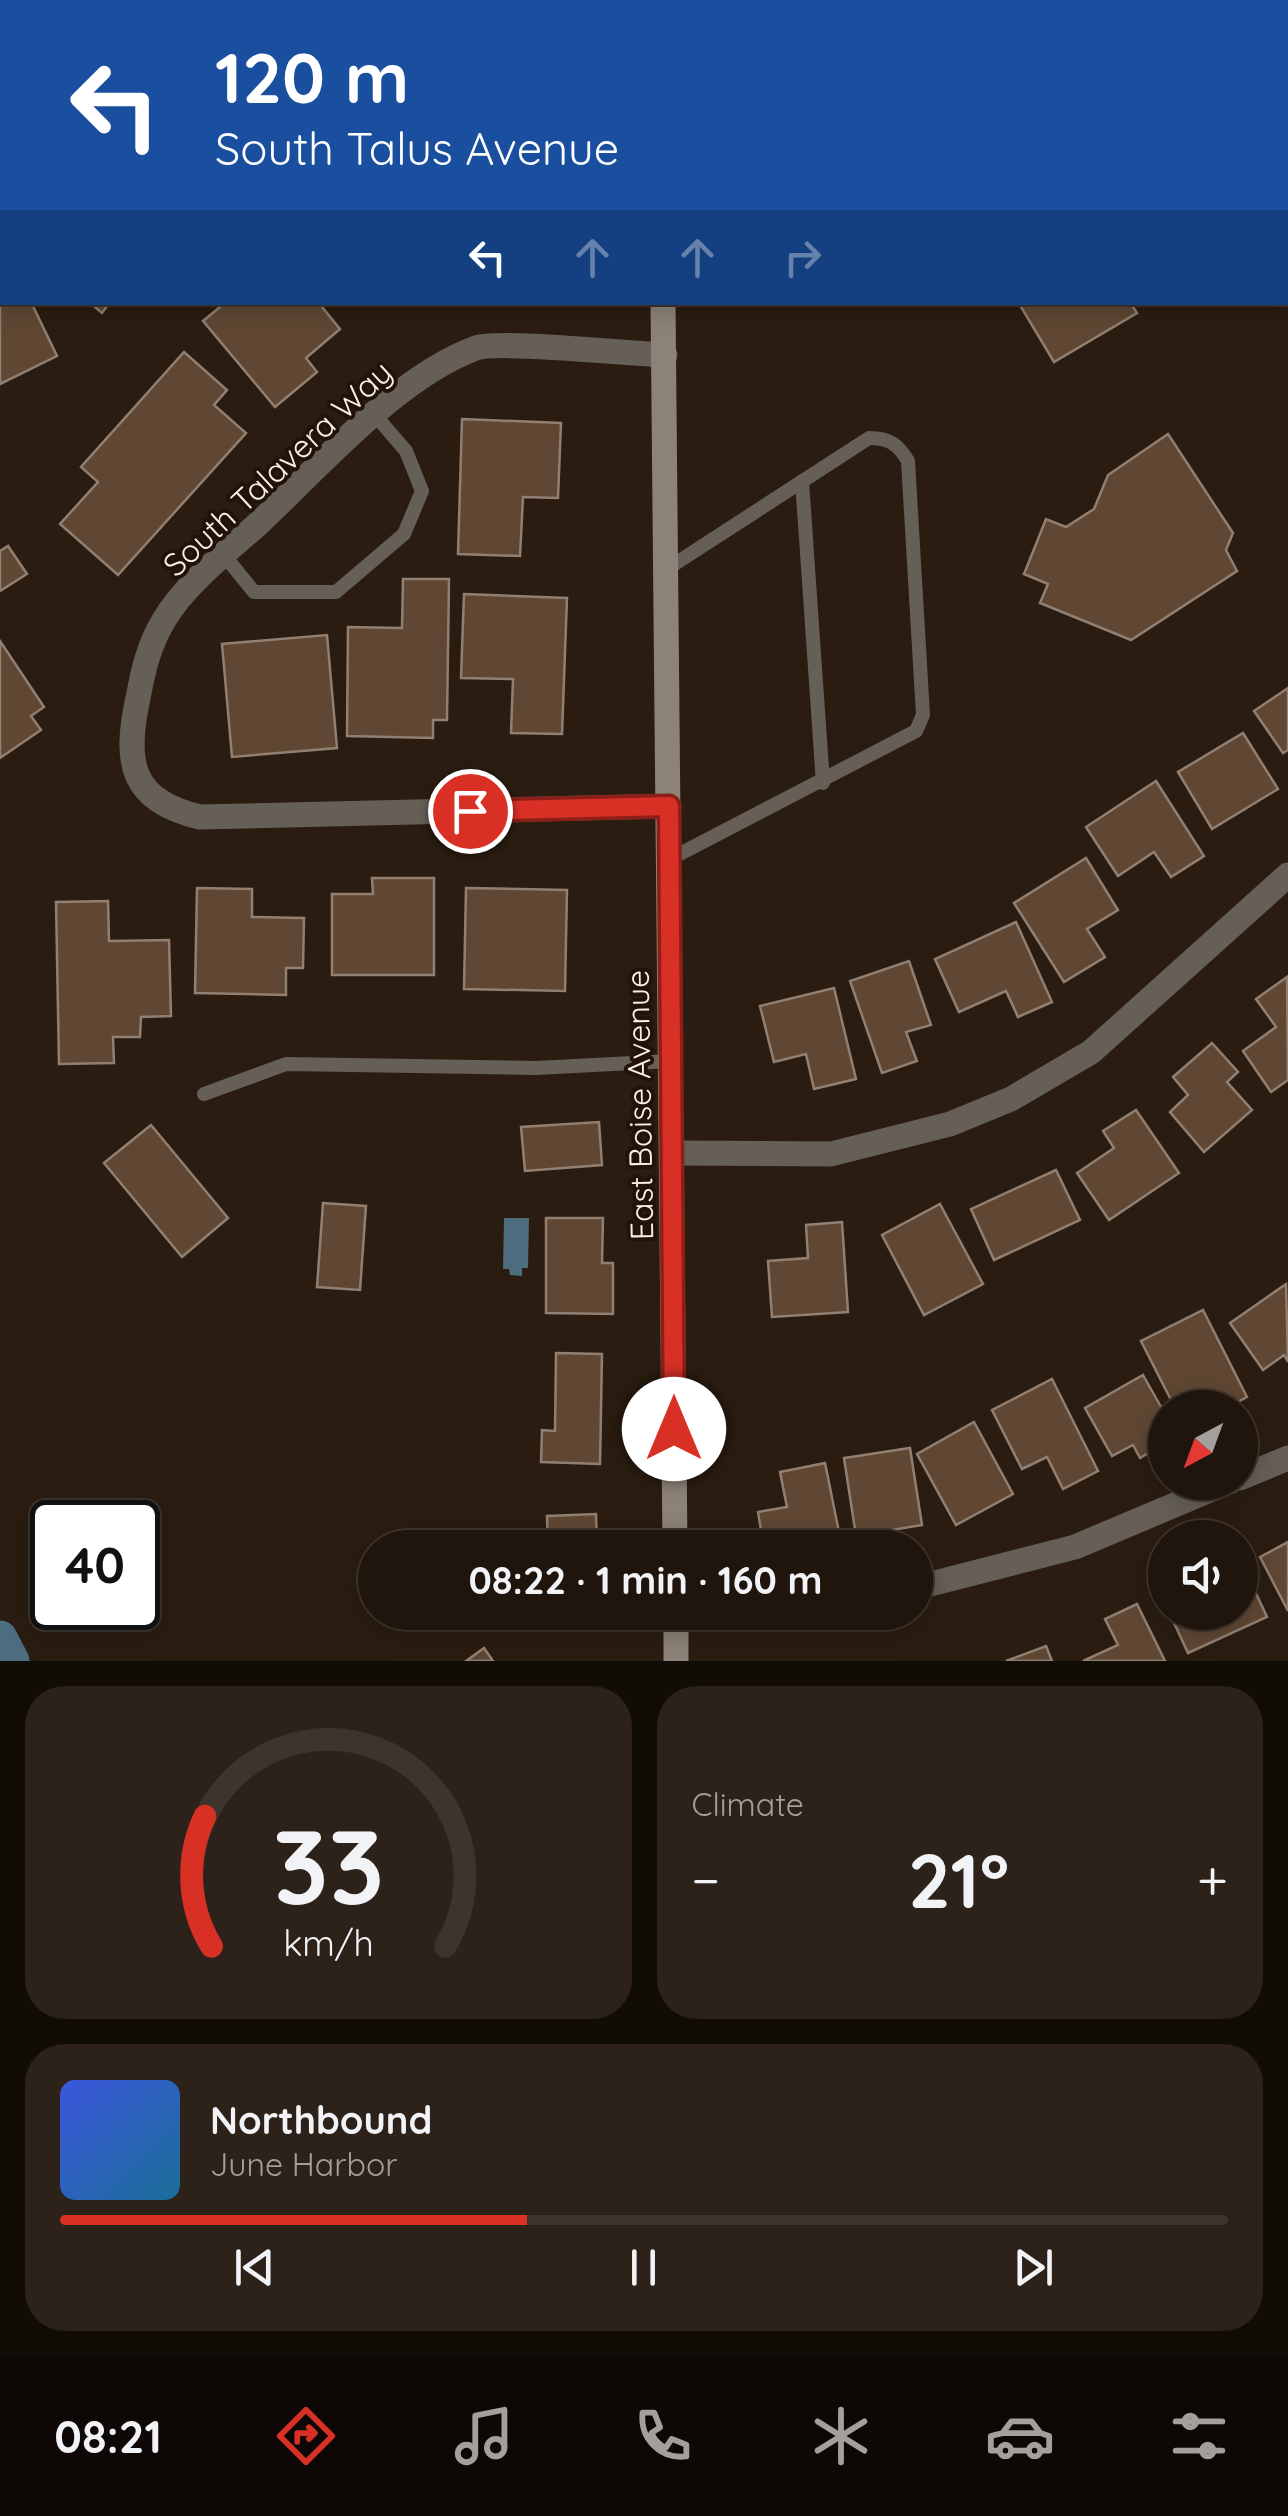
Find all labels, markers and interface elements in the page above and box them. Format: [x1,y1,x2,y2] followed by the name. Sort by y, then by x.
[215,33,409,121] text: 120 m
[50,40,180,170] icon: left
[215,120,619,176] text: South Talus Avenue
[460,230,515,285] icon: left
[565,230,620,285] icon: ahead
[670,230,725,285] icon: ahead
[775,230,830,285] icon: right
[154,352,400,584] street label: South Talavera Way
[428,769,513,854] pin
[443,784,498,839] icon: arrive
[617,969,661,1241] street label: East Boise Avenue
[622,1377,726,1481] position arrow
[1148,1390,1258,1500] north arrow
[1148,1390,1258,1630] map controls
[30,1500,160,1630] speed limit sign: 40
[1148,1520,1258,1630] button: sound
[468,1556,823,1604] text: 08:22 · 1 min · 160 m
[692,1784,804,1824] text: Climate
[272,1800,384,1930] text: 33
[908,1833,1009,1927] text: 21°
[692,1845,720,1914] text: −
[1197,1845,1228,1914] text: +
[283,1920,374,1965] text: km/h
[210,2096,432,2144] text: Northbound
[210,2144,398,2184] text: June Harbor
[227,2240,282,2295] icon: previous
[616,2240,671,2295] icon: pause
[1006,2240,1061,2295] icon: next
[271,2401,341,2471] icon: directions
[449,2401,519,2471] icon: music
[628,2401,698,2471] icon: phone
[806,2401,876,2471] icon: climate
[985,2401,1055,2471] icon: car
[1164,2401,1234,2471] icon: filters
[54,2408,162,2464] text: 08:21

